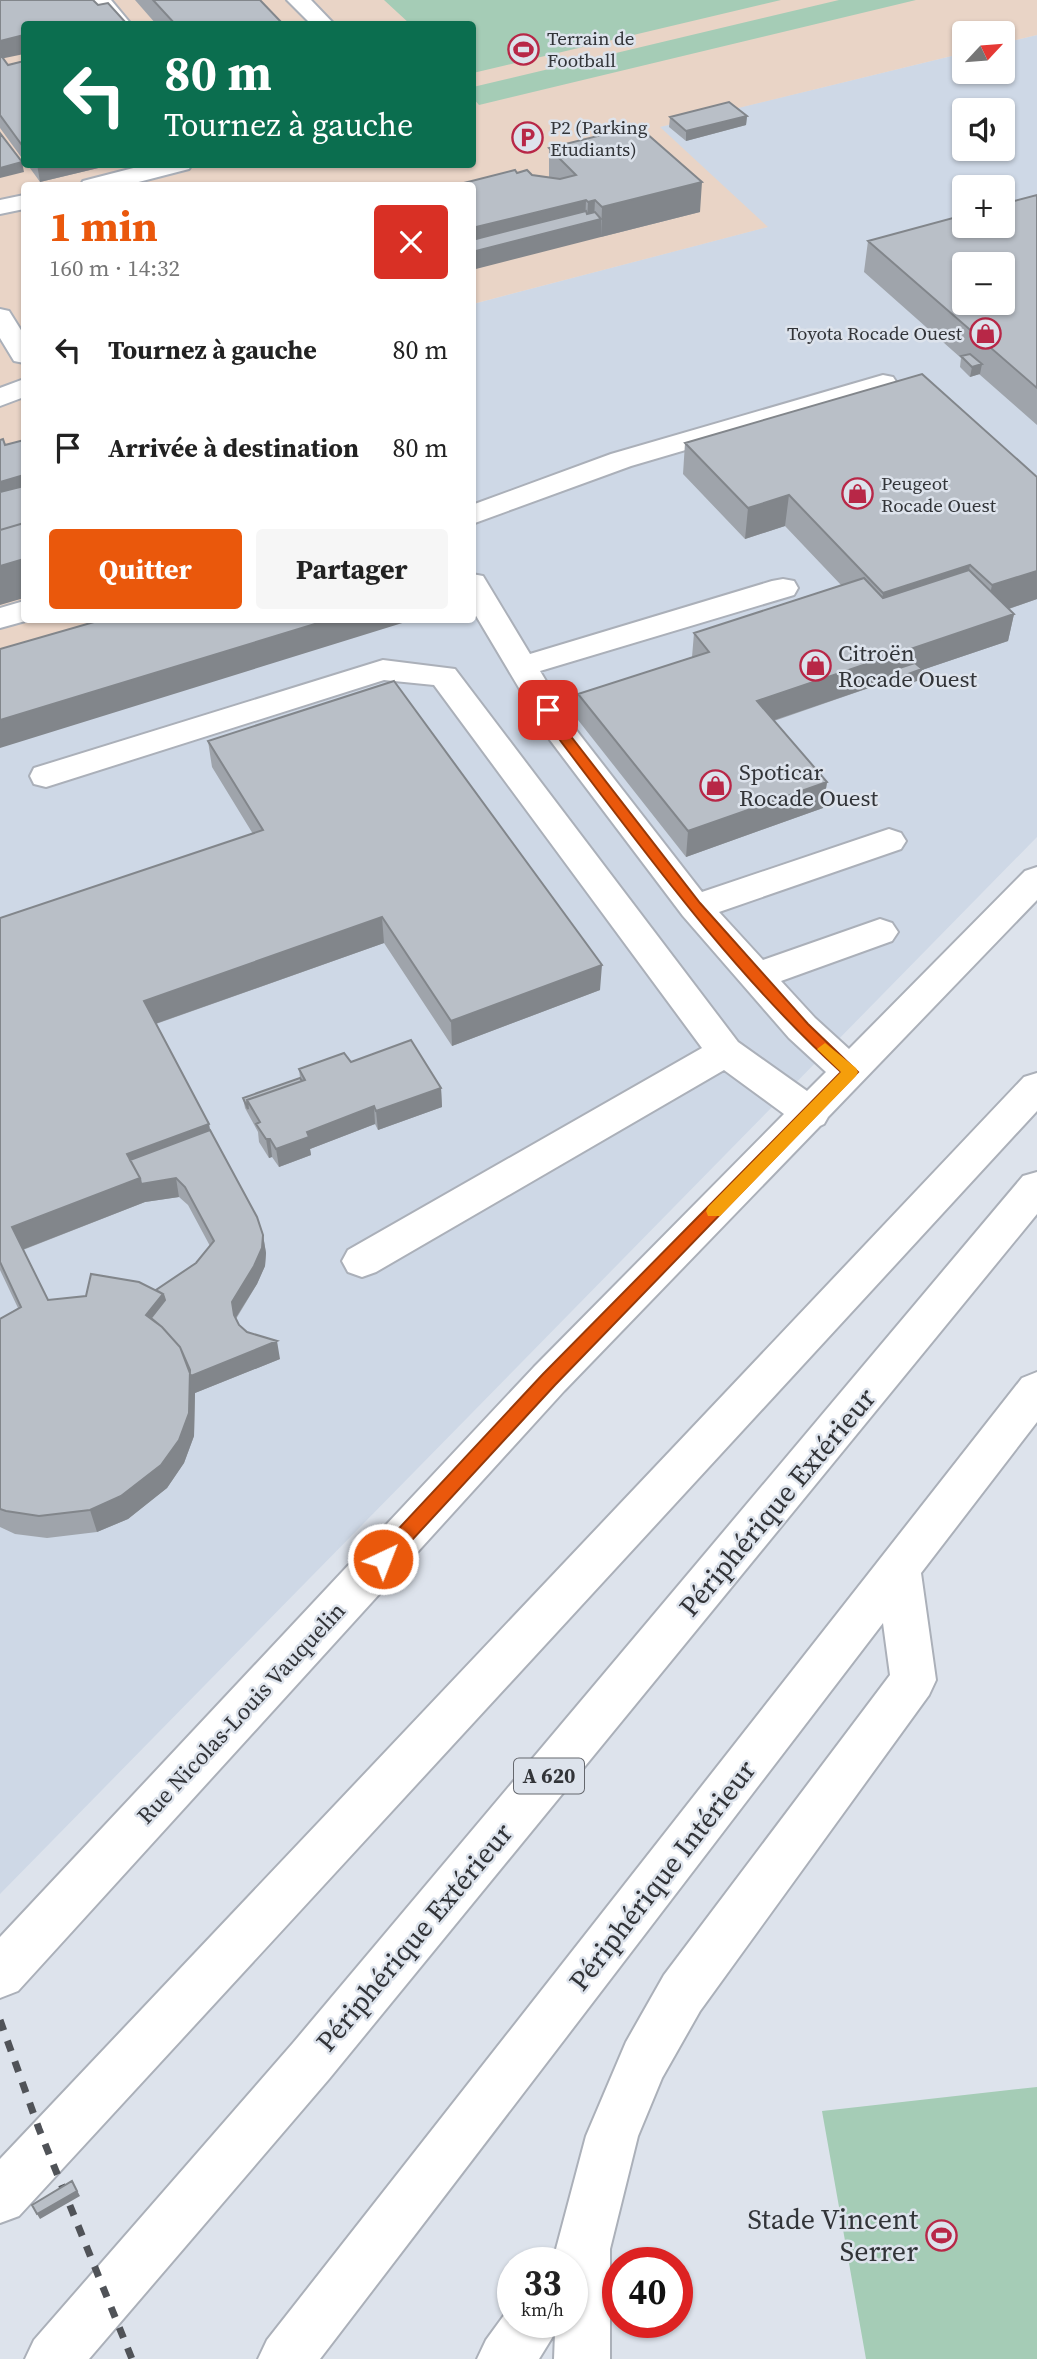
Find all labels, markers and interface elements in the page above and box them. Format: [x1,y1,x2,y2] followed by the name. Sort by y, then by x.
[952,21,1015,84] north arrow
[952,21,1015,315] map controls
[547,25,634,73] place label: Terrain de Football
[507,32,541,66] sports icon: Terrain de Football
[164,39,272,106] text: 80 m
[49,49,140,140] icon: left
[952,98,1015,161] button: sound
[164,103,413,147] text: Tournez à gauche
[550,114,648,162] place label: P2 (Parking Etudiants)
[510,121,544,155] parking icon: P2 (Parking Etudiants)
[952,175,1015,238] button: +
[49,197,158,255] text: 1 min
[374,205,448,279] button: close
[49,252,180,284] text: 160 m · 14:32
[952,252,1015,315] button: −
[968,316,1002,350] shop icon: Toyota Rocade Ouest
[787,320,963,346] place label: Toyota Rocade Ouest
[49,331,87,369] icon: left
[108,332,317,368] text: Tournez à gauche
[393,332,448,368] text: 80 m
[49,429,87,467] icon: arrive
[108,430,359,466] text: Arrivée à destination
[393,430,448,466] text: 80 m
[881,470,997,518] place label: Peugeot Rocade Ouest
[841,477,875,511] shop icon: Peugeot Rocade Ouest
[49,529,242,609] button: Quitter
[256,529,448,609] button: Partager
[838,637,978,695] place label: Citroën Rocade Ouest
[798,649,832,683] shop icon: Citroën Rocade Ouest
[518,680,578,740] pin
[529,691,567,729] icon: arrive
[739,756,879,814] place label: Spoticar Rocade Ouest
[699,768,733,802] shop icon: Spoticar Rocade Ouest
[670,1380,884,1624] street label: Périphérique Extérieur
[346,1522,420,1596] position arrow
[130,1595,353,1831] street label: Rue Nicolas-Louis Vauquelin
[560,1752,764,1998] street label: Périphérique Intérieur
[514,1758,584,1794] road number: A 620
[307,1815,521,2059] street label: Périphérique Extérieur
[748,2200,919,2270] place label: Stade Vincent Serrer
[924,2218,958,2252] sports icon: Stade Vincent Serrer
[602,2247,693,2338] speed limit sign: 40
[524,2259,561,2307] text: 33
[521,2297,564,2322] text: km/h

